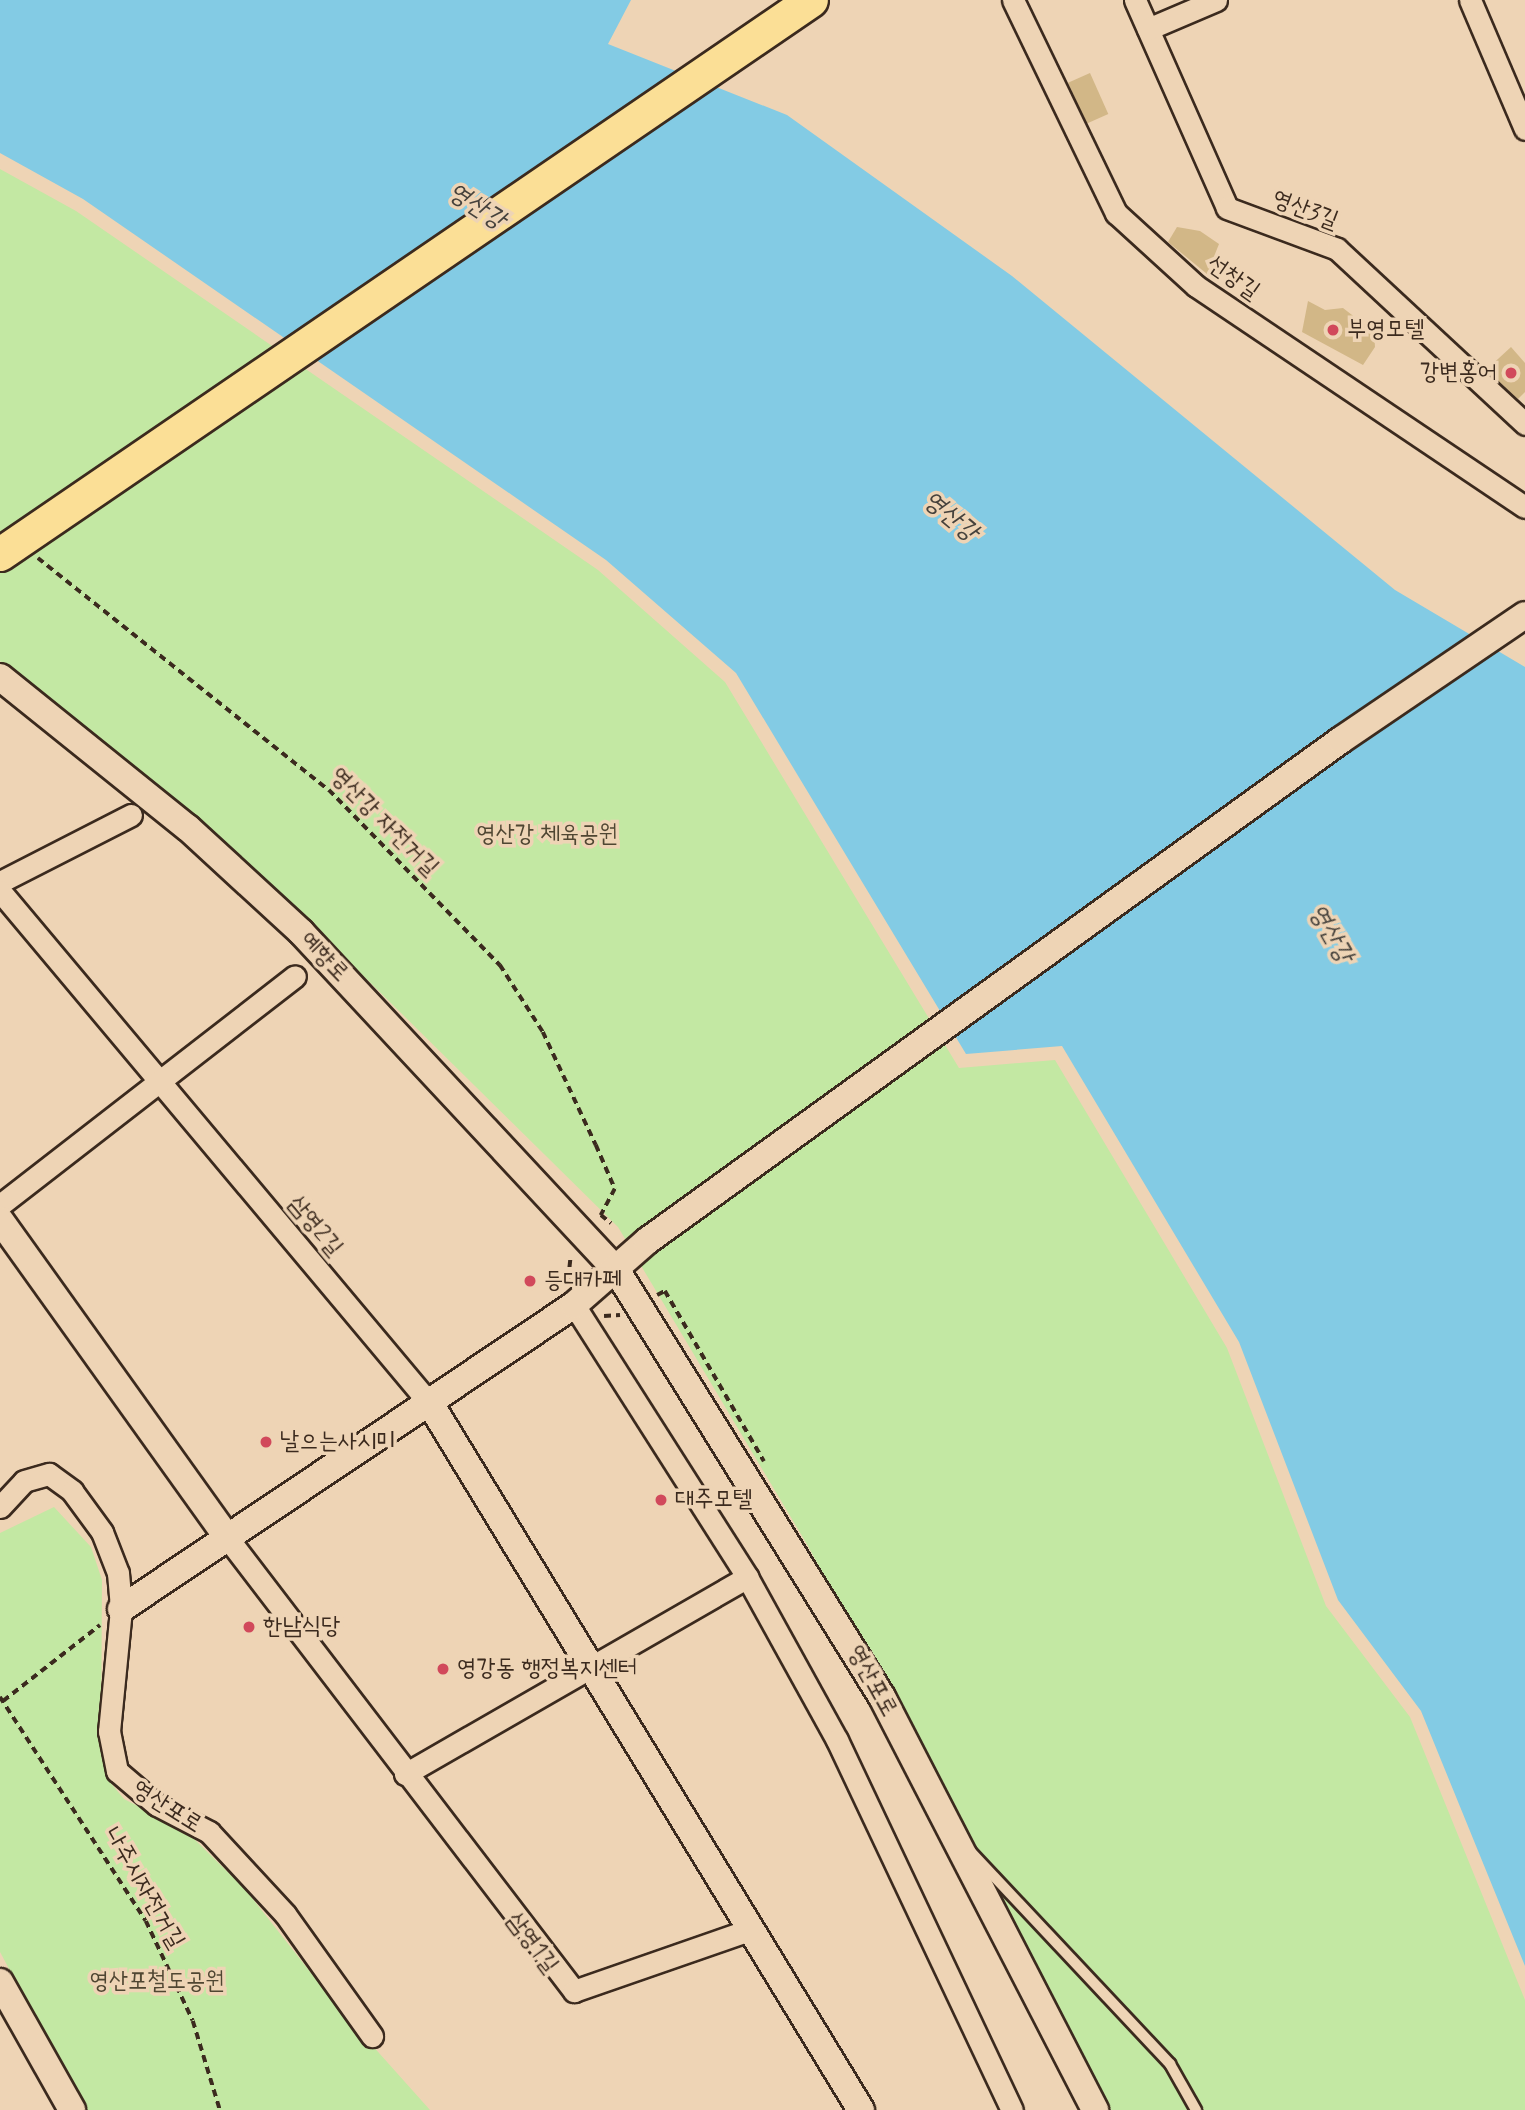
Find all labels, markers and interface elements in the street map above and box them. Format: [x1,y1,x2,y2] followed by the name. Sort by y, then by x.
[441,177,511,237] water label: 영산강
[1268,184,1342,236] street label: 영산3길
[1201,250,1265,306] street label: 선창길
[1347,316,1424,344] place label: 부영모텔
[1325,322,1341,338] marker: 부영모텔
[1420,359,1497,387] place label: 강변홍어
[1503,365,1519,381] marker: 강변홍어
[916,485,984,549] water label: 영산강
[324,762,444,882] street label: 영산강 자전거길
[476,821,618,849] park label: 영산강 체육공원
[1301,899,1359,969] water label: 영산강
[294,926,354,988] street label: 예향로
[282,1190,348,1262] street label: 삼영2길
[544,1267,621,1295] place label: 등대카페
[522,1273,538,1289] marker: 등대카페
[280,1428,396,1456] place label: 날으는사시미
[258,1434,274,1450] marker: 날으는사시미
[675,1486,752,1514] place label: 대주모텔
[653,1492,669,1508] marker: 대주모텔
[263,1613,340,1641] place label: 한남식당
[241,1619,257,1635] marker: 한남식당
[841,1640,903,1722] street label: 영산포로
[457,1655,637,1683] place label: 영강동 행정복지센터
[435,1661,451,1677] marker: 영강동 행정복지센터
[127,1774,207,1840] street label: 영산포로
[98,1822,190,1954] street label: 나주시자전거길
[500,1907,564,1979] street label: 삼영1길
[89,1968,225,1996] park label: 영산포철도공원

